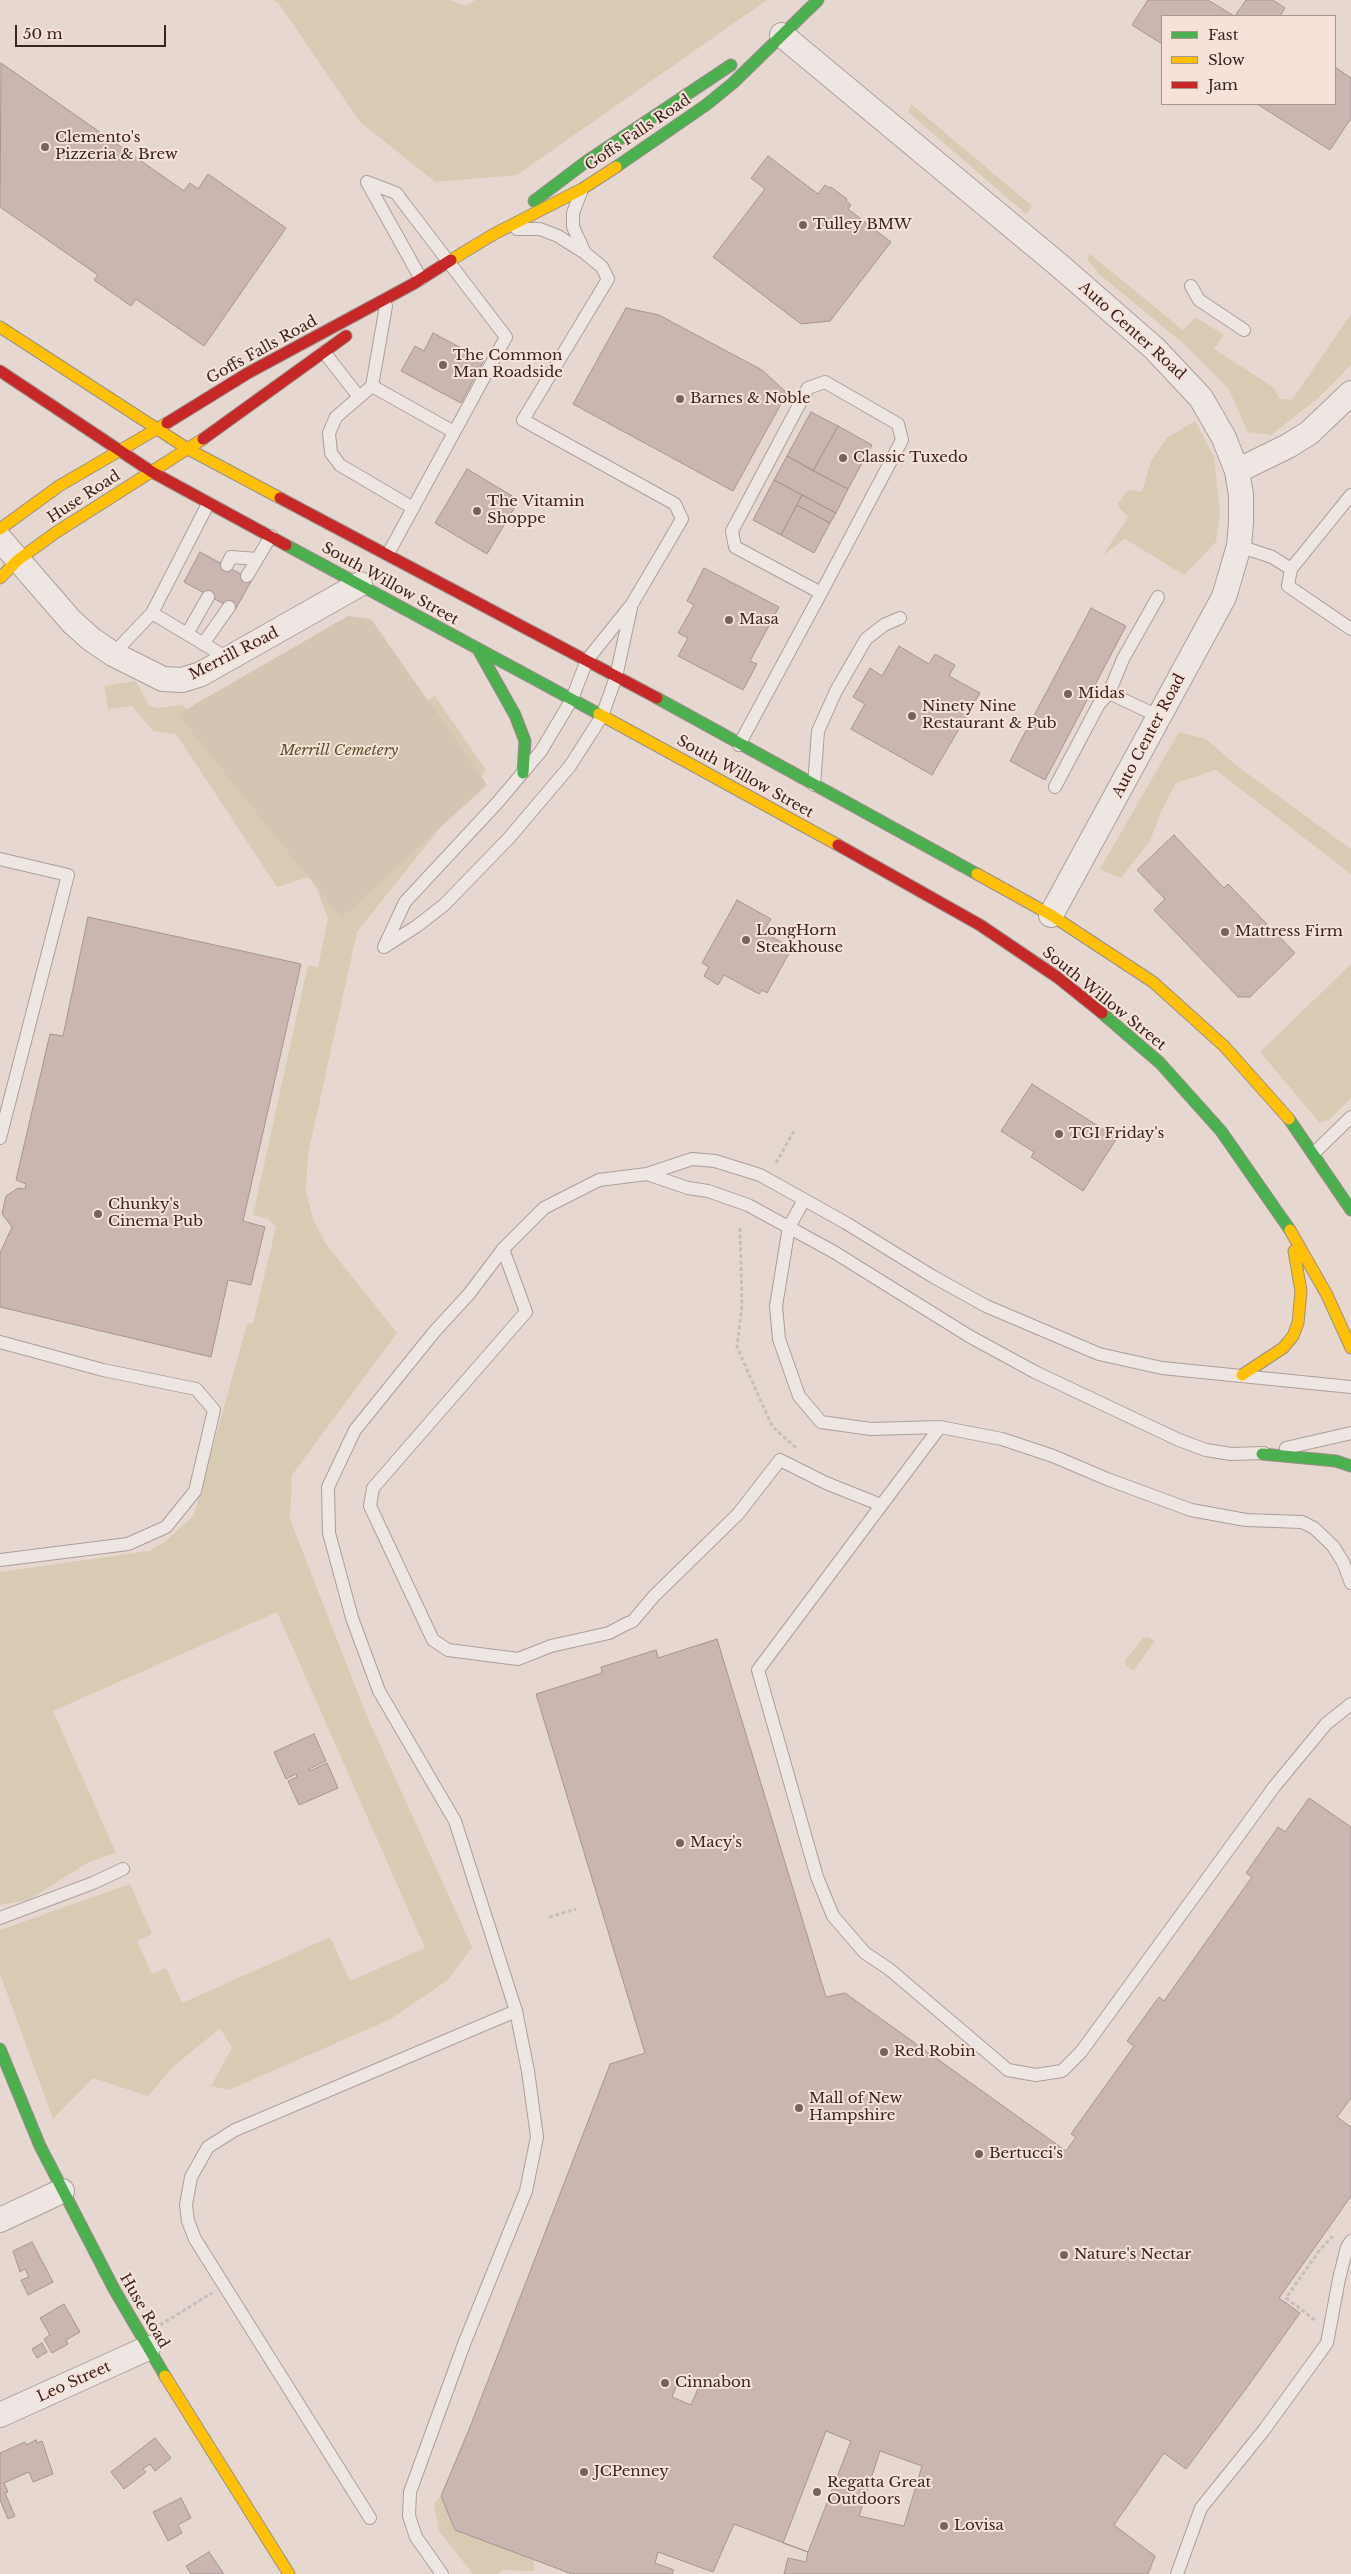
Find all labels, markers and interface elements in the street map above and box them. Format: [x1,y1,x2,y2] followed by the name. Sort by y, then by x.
[18,15,169,47] scale bar
[1161,15,1336,105] legend
[23,24,63,43] text: 50 m
[1208,25,1238,44] text: Fast
[1208,50,1245,69] text: Slow
[1208,75,1238,94] text: Jam
[582,91,694,175] street label: Goffs Falls Road
[55,129,178,164] place label: Clemento's Pizzeria & Brew
[39,141,51,153] marker: Clemento's Pizzeria & Brew
[813,216,912,234] place label: Tulley BMW
[797,219,809,231] marker: Tulley BMW
[1075,278,1189,384] street label: Auto Center Road
[204,312,320,388] street label: Goffs Falls Road
[453,347,563,382] place label: The Common Man Roadside
[437,359,449,371] marker: The Common Man Roadside
[690,390,811,408] place label: Barnes & Noble
[674,393,686,405] marker: Barnes & Noble
[853,449,968,467] place label: Classic Tuxedo
[837,452,849,464] marker: Classic Tuxedo
[44,467,124,527] street label: Huse Road
[487,493,585,528] place label: The Vitamin Shoppe
[471,505,483,517] marker: The Vitamin Shoppe
[318,539,462,629] street label: South Willow Street
[739,611,779,629] place label: Masa
[723,614,735,626] marker: Masa
[186,624,282,684] street label: Merrill Road
[1109,671,1189,801] street label: Auto Center Road
[1078,685,1125,703] place label: Midas
[1062,688,1074,700] marker: Midas
[922,698,1057,733] place label: Ninety Nine Restaurant & Pub
[906,710,918,722] marker: Ninety Nine Restaurant & Pub
[673,732,817,822] street label: South Willow Street
[280,742,398,760] park label: Merrill Cemetery
[756,922,843,957] place label: LongHorn Steakhouse
[1235,923,1343,941] place label: Mattress Firm
[1219,926,1231,938] marker: Mattress Firm
[740,934,752,946] marker: LongHorn Steakhouse
[1039,944,1169,1054] street label: South Willow Street
[1069,1125,1164,1143] place label: TGI Friday's
[1053,1128,1065,1140] marker: TGI Friday's
[108,1196,203,1231] place label: Chunky's Cinema Pub
[92,1208,104,1220] marker: Chunky's Cinema Pub
[690,1834,742,1852] place label: Macy's
[674,1837,686,1849] marker: Macy's
[894,2043,975,2061] place label: Red Robin
[878,2046,890,2058] marker: Red Robin
[809,2090,902,2125] place label: Mall of New Hampshire
[793,2102,805,2114] marker: Mall of New Hampshire
[989,2145,1063,2163] place label: Bertucci's
[973,2148,985,2160] marker: Bertucci's
[1074,2246,1191,2264] place label: Nature's Nectar
[1058,2249,1070,2261] marker: Nature's Nectar
[115,2270,173,2352] street label: Huse Road
[34,2358,114,2406] street label: Leo Street
[675,2374,751,2392] place label: Cinnabon
[659,2377,671,2389] marker: Cinnabon
[594,2463,669,2481] place label: JCPenney
[578,2466,590,2478] marker: JCPenney
[827,2474,931,2509] place label: Regatta Great Outdoors
[811,2486,823,2498] marker: Regatta Great Outdoors
[954,2517,1004,2535] place label: Lovisa
[938,2520,950,2532] marker: Lovisa

